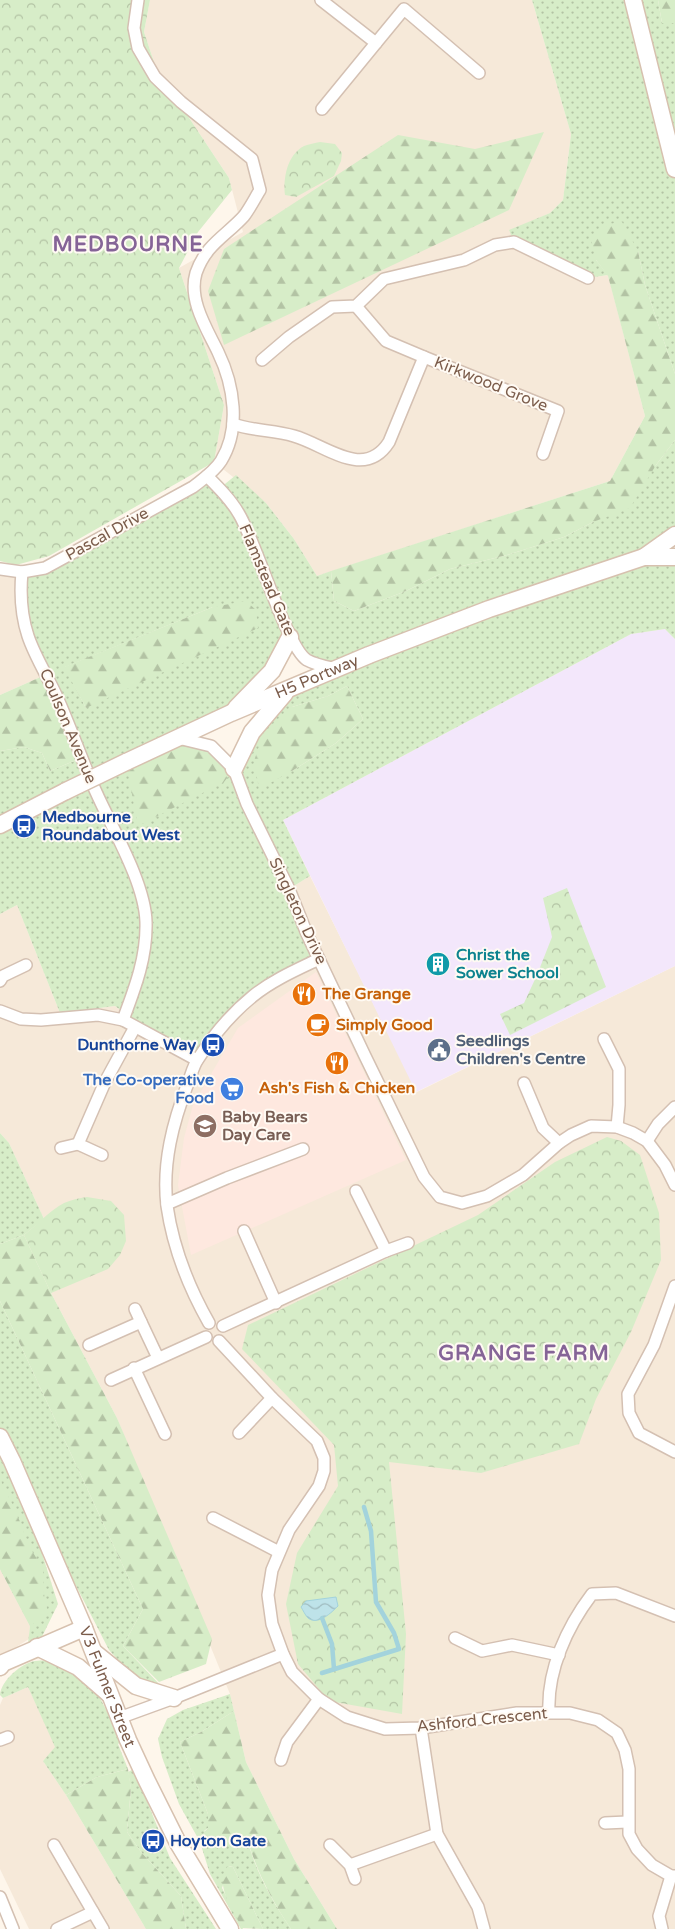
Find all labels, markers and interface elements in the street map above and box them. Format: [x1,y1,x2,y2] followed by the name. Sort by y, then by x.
[52,232,204,257] district label: MEDBOURNE
[431,352,551,416] street label: Kirkwood Grove
[62,503,152,565] street label: Pascal Drive
[235,521,299,639] street label: Flamstead Gate
[272,650,362,703] street label: H5 Portway
[35,666,101,786] street label: Coulson Avenue
[42,807,181,845] place label: Medbourne Roundabout West
[11,813,37,839] bus stop icon: Medbourne Roundabout West
[265,854,331,968] street label: Singleton Drive
[456,945,559,983] place label: Christ the Sower School
[425,951,451,977] building icon: Christ the Sower School
[291,981,317,1007] restaurant icon: The Grange
[321,984,411,1004] place label: The Grange
[305,1012,331,1038] cafe icon: Simply Good
[336,1015,433,1035] place label: Simply Good
[456,1031,586,1069] place label: Seedlings Children's Centre
[200,1032,226,1058] bus stop icon: Dunthorne Way
[77,1035,196,1055] place label: Dunthorne Way
[426,1037,452,1063] public building icon: Seedlings Children's Centre
[324,1050,350,1076] restaurant icon: Ash's Fish & Chicken
[82,1070,214,1108] place label: The Co-operative Food
[219,1076,245,1102] supermarket icon: The Co-operative Food
[259,1078,415,1098] place label: Ash's Fish & Chicken
[222,1107,308,1145] place label: Baby Bears Day Care
[192,1113,218,1139] school or university icon: Baby Bears Day Care
[438,1341,610,1366] district label: GRANGE FARM
[74,1624,140,1751] street label: V3 Fulmer Street
[416,1703,548,1737] street label: Ashford Crescent
[140,1828,166,1854] bus stop icon: Hoyton Gate
[170,1831,266,1851] place label: Hoyton Gate

